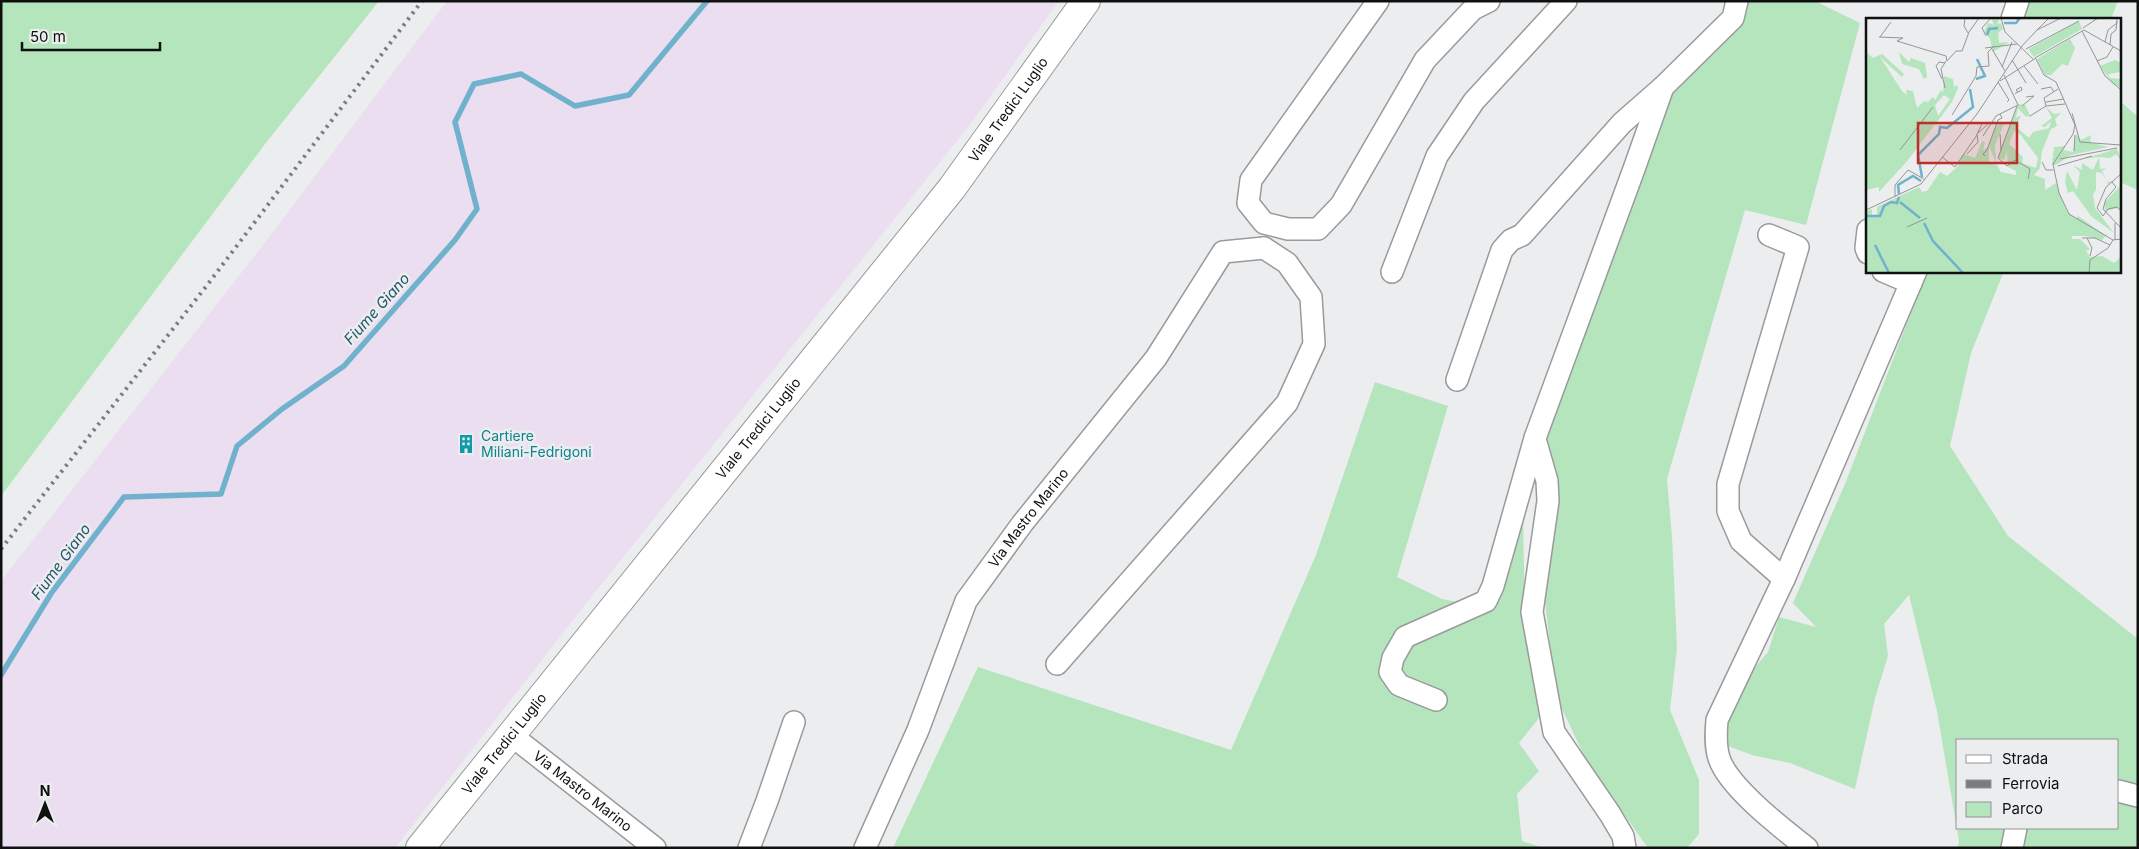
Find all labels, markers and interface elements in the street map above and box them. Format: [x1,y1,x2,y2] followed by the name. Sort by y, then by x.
[1866,18,2122,272] inset map
[22,20,160,52] scale bar
[30,27,66,46] text: 50 m
[964,54,1051,165] street label: Viale Tredici Luglio
[340,269,414,348] water label: Fiume Giano
[712,374,804,482] street label: Viale Tredici Luglio
[481,427,592,460] place label: Cartiere Miliani-Fedrigoni
[455,433,477,455] building icon: Cartiere Miliani-Fedrigoni
[984,464,1072,570] street label: Via Mastro Marino
[27,520,95,603] water label: Fiume Giano
[458,689,550,797] street label: Viale Tredici Luglio
[1956,739,2119,829] legend
[530,747,636,835] street label: Via Mastro Marino
[2002,749,2048,768] text: Strada
[2002,774,2059,793] text: Ferrovia
[20,779,70,829] north arrow
[40,782,50,799] text: N
[2002,799,2043,818] text: Parco

